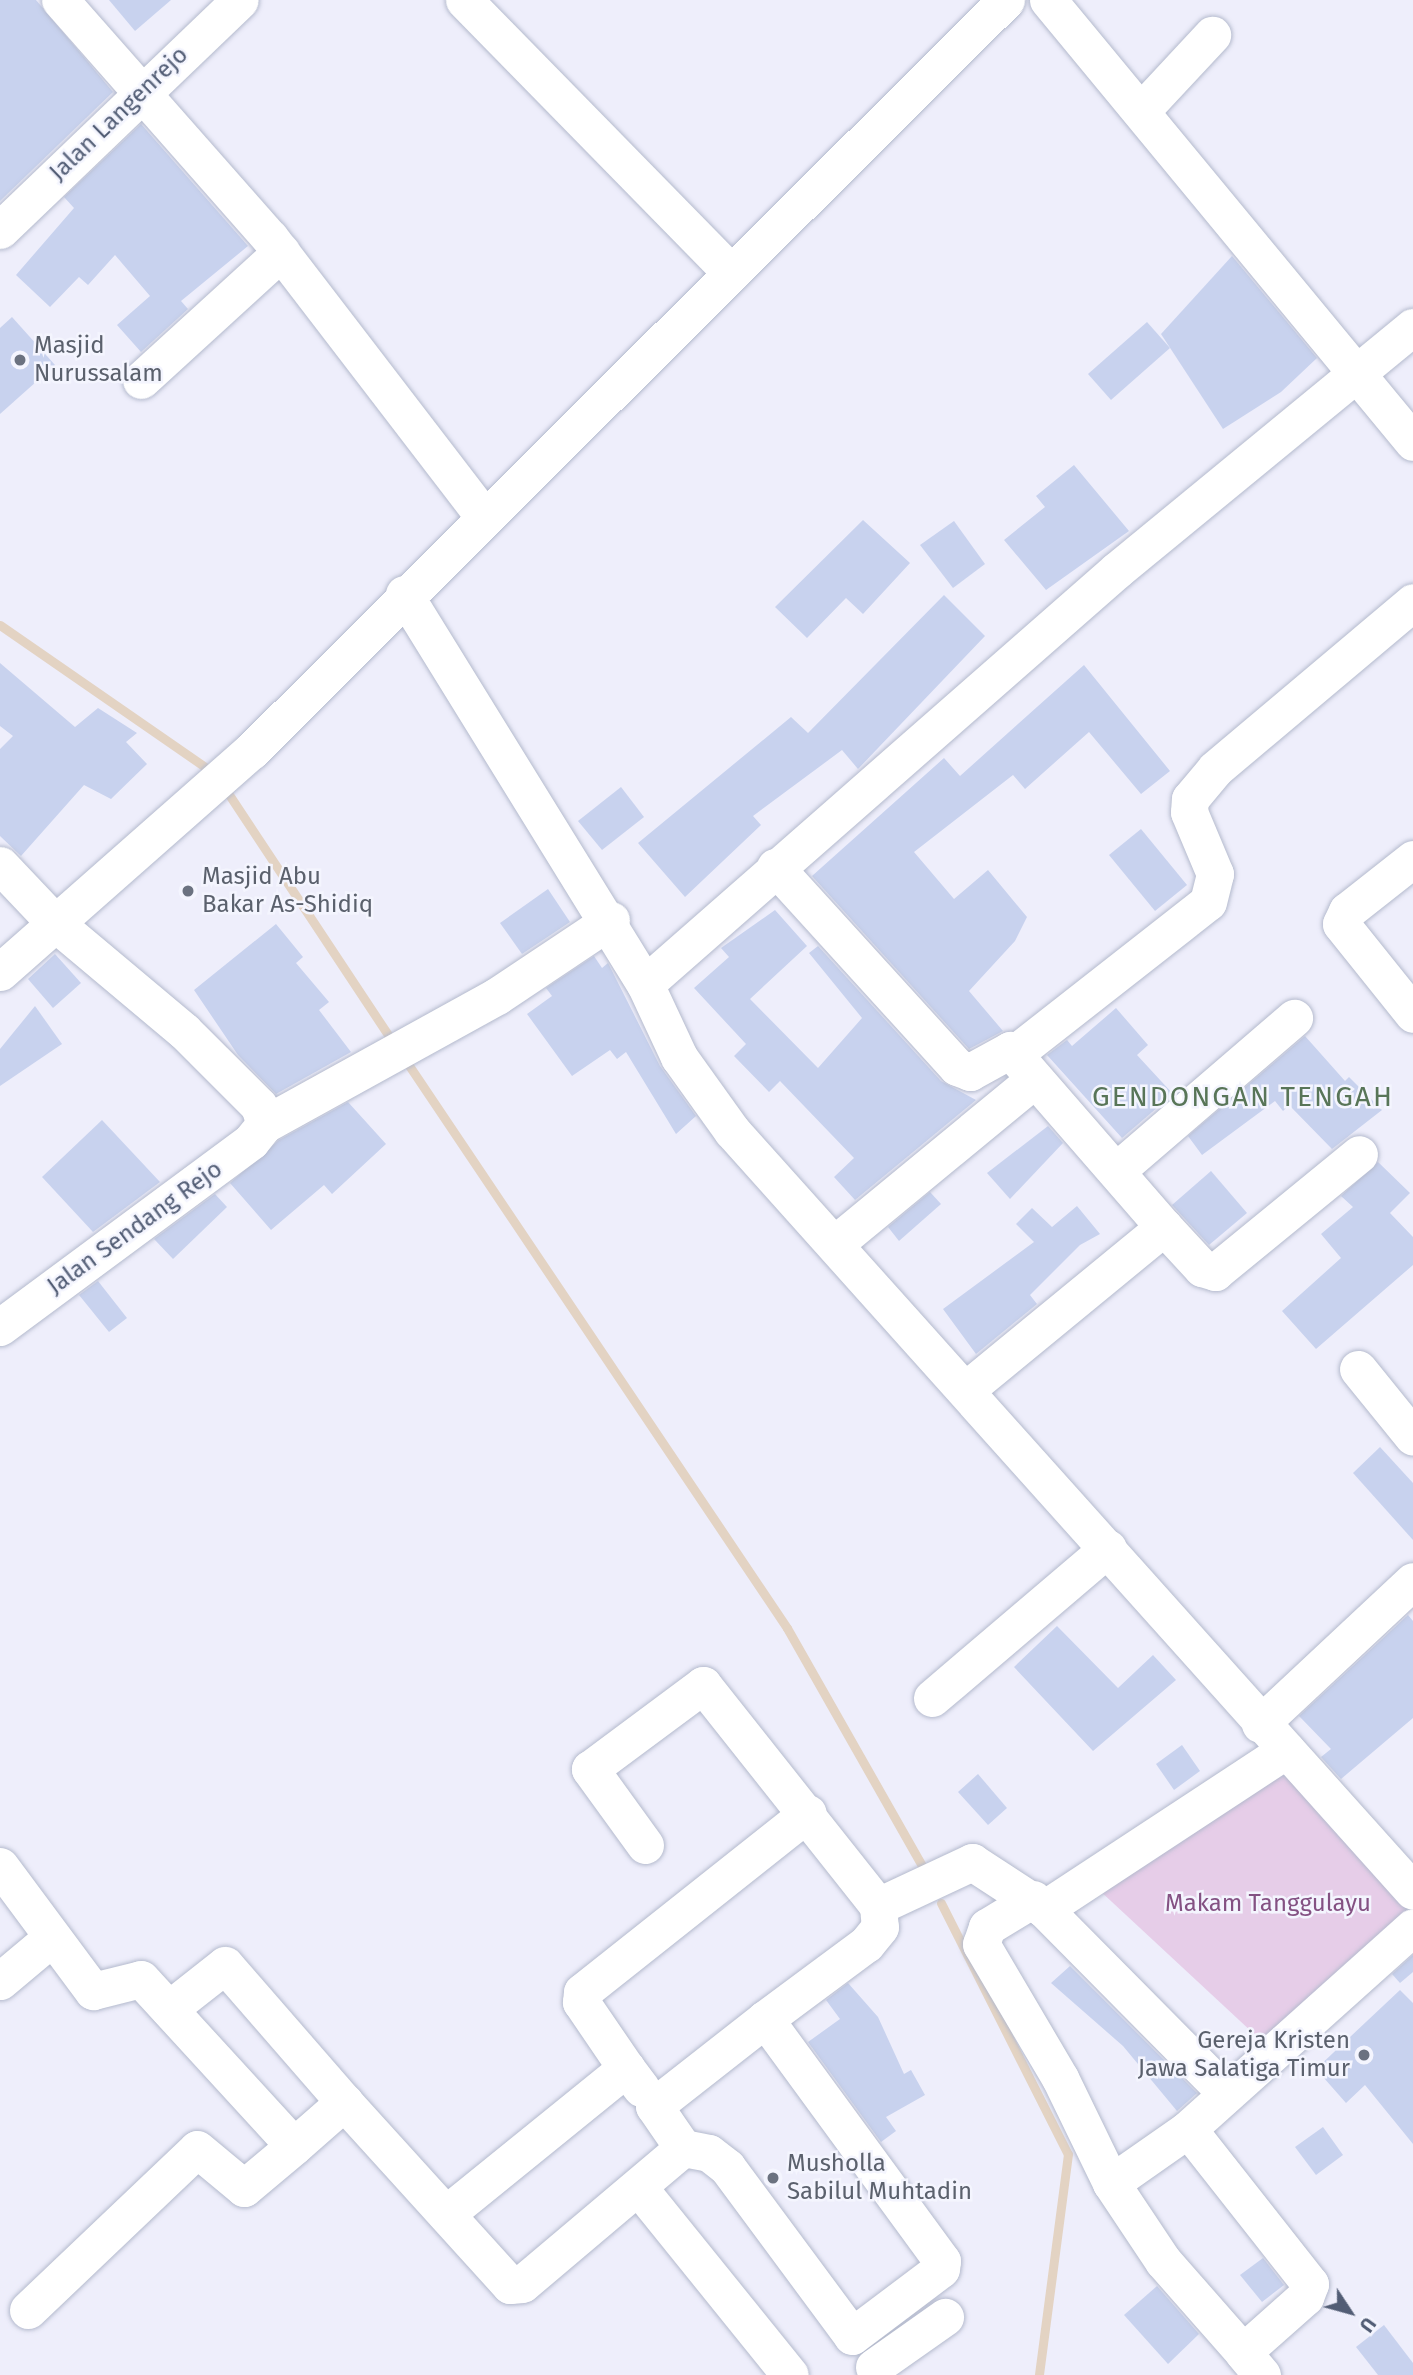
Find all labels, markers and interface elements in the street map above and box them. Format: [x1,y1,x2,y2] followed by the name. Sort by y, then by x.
[44,41,194,187] street label: Jalan Langenrejo
[34,332,163,388] place label: Masjid Nurussalam
[12,352,28,368] marker: Masjid Nurussalam
[202,863,373,919] place label: Masjid Abu Bakar As-Shidiq
[180,883,196,899] marker: Masjid Abu Bakar As-Shidiq
[1094,1080,1392,1114] district label: GENDONGAN TENGAH
[42,1155,228,1301] street label: Jalan Sendang Rejo
[1165,1890,1371,1918] park label: Makam Tanggulayu
[1138,2027,1350,2083] place label: Gereja Kristen Jawa Salatiga Timur
[1356,2047,1372,2063] marker: Gereja Kristen Jawa Salatiga Timur
[787,2150,972,2206] place label: Musholla Sabilul Muhtadin
[765,2170,781,2186] marker: Musholla Sabilul Muhtadin
[1315,2277,1385,2347] north arrow
[1354,2313,1380,2336] text: U

